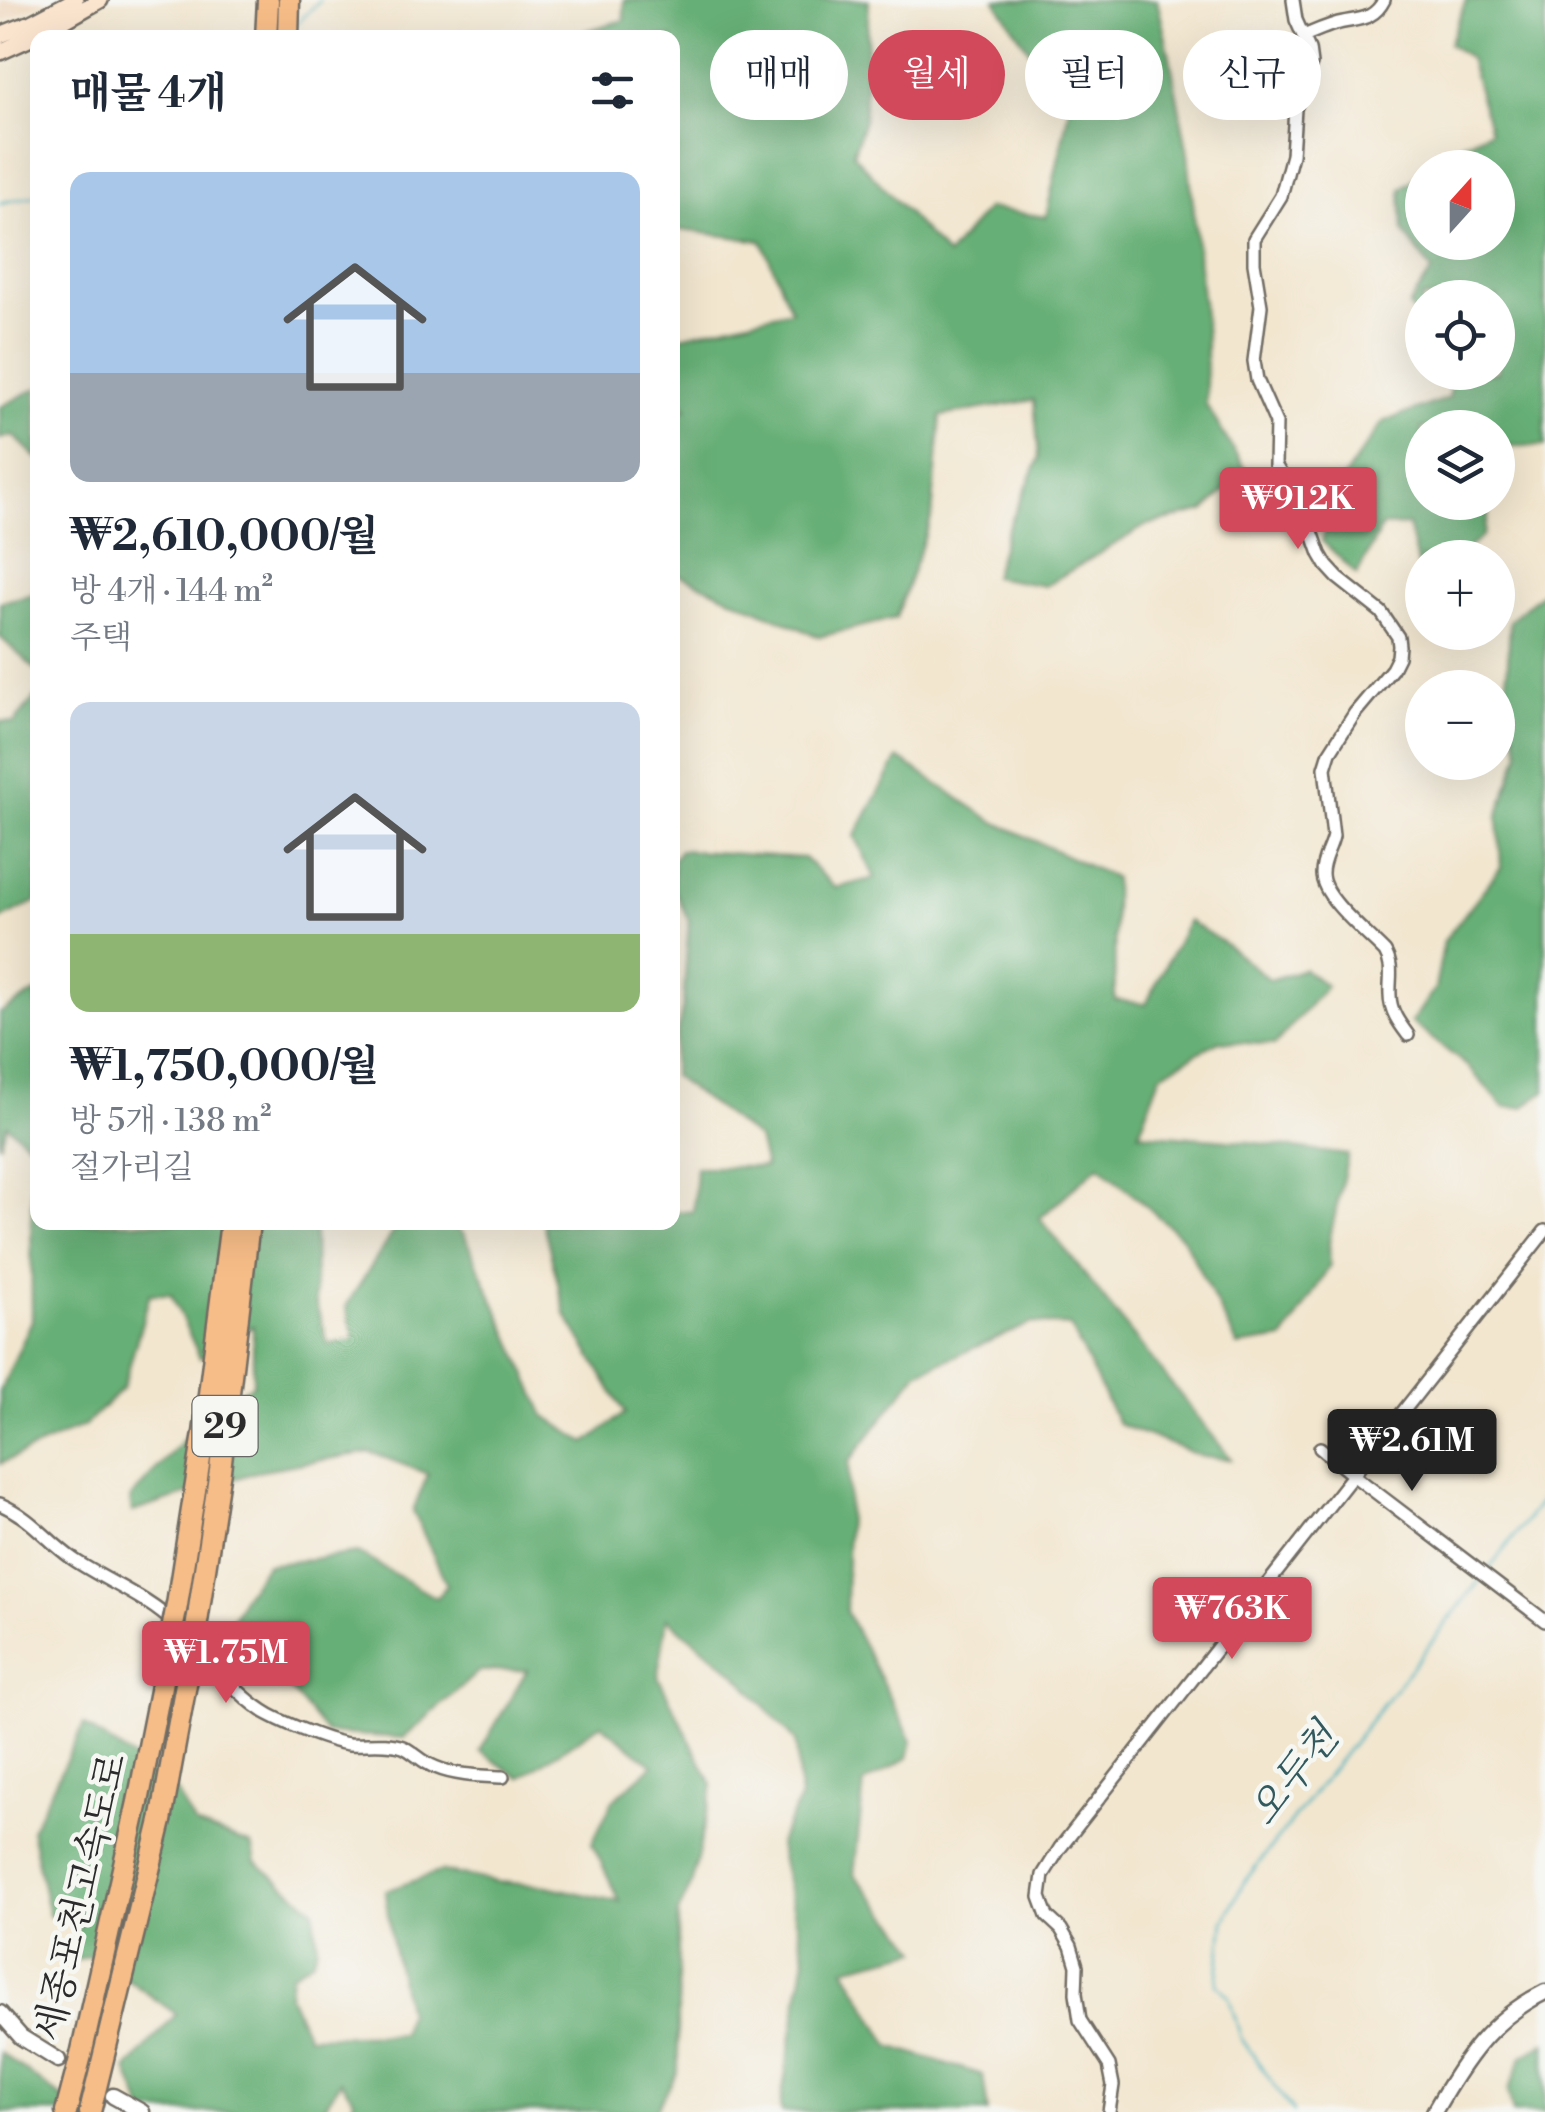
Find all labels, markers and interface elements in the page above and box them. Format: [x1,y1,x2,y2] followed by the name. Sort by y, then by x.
[710,30,848,120] chip: 매매
[868,30,1005,120] chip: 월세
[1025,30,1163,120] chip: 필터
[1183,30,1321,120] chip: 신규
[585,63,640,118] icon: filters
[70,68,227,121] text: 매물 4개
[1405,150,1515,260] north arrow
[1405,150,1515,780] map controls
[265,237,445,417] icon: home
[1405,280,1515,390] button: locate
[1405,410,1515,520] button: layers
[1228,467,1368,552] pin: ₩912K
[1242,479,1354,519] text: ₩912K
[70,511,379,564] text: ₩2,610,000/월
[1405,540,1515,650] button: +
[70,571,273,611] text: 방 4개 · 144 m²
[70,618,132,658] text: 주택
[1405,670,1515,780] button: −
[265,767,445,947] icon: home
[70,1041,379,1094] text: ₩1,750,000/월
[70,1101,271,1141] text: 방 5개 · 138 m²
[70,1148,194,1188] text: 절가리길
[192,1396,258,1456] road number: 29
[1331,1409,1493,1494] pin: ₩2.61M
[1350,1421,1475,1461] text: ₩2.61M
[1162,1577,1302,1662] pin: ₩763K
[1175,1589,1289,1629] text: ₩763K
[145,1621,307,1706] pin: ₩1.75M
[164,1633,288,1673] text: ₩1.75M
[1239,1712,1351,1836] water label: 오두천
[26,1749,137,2046] street label: 세종포천고속도로

